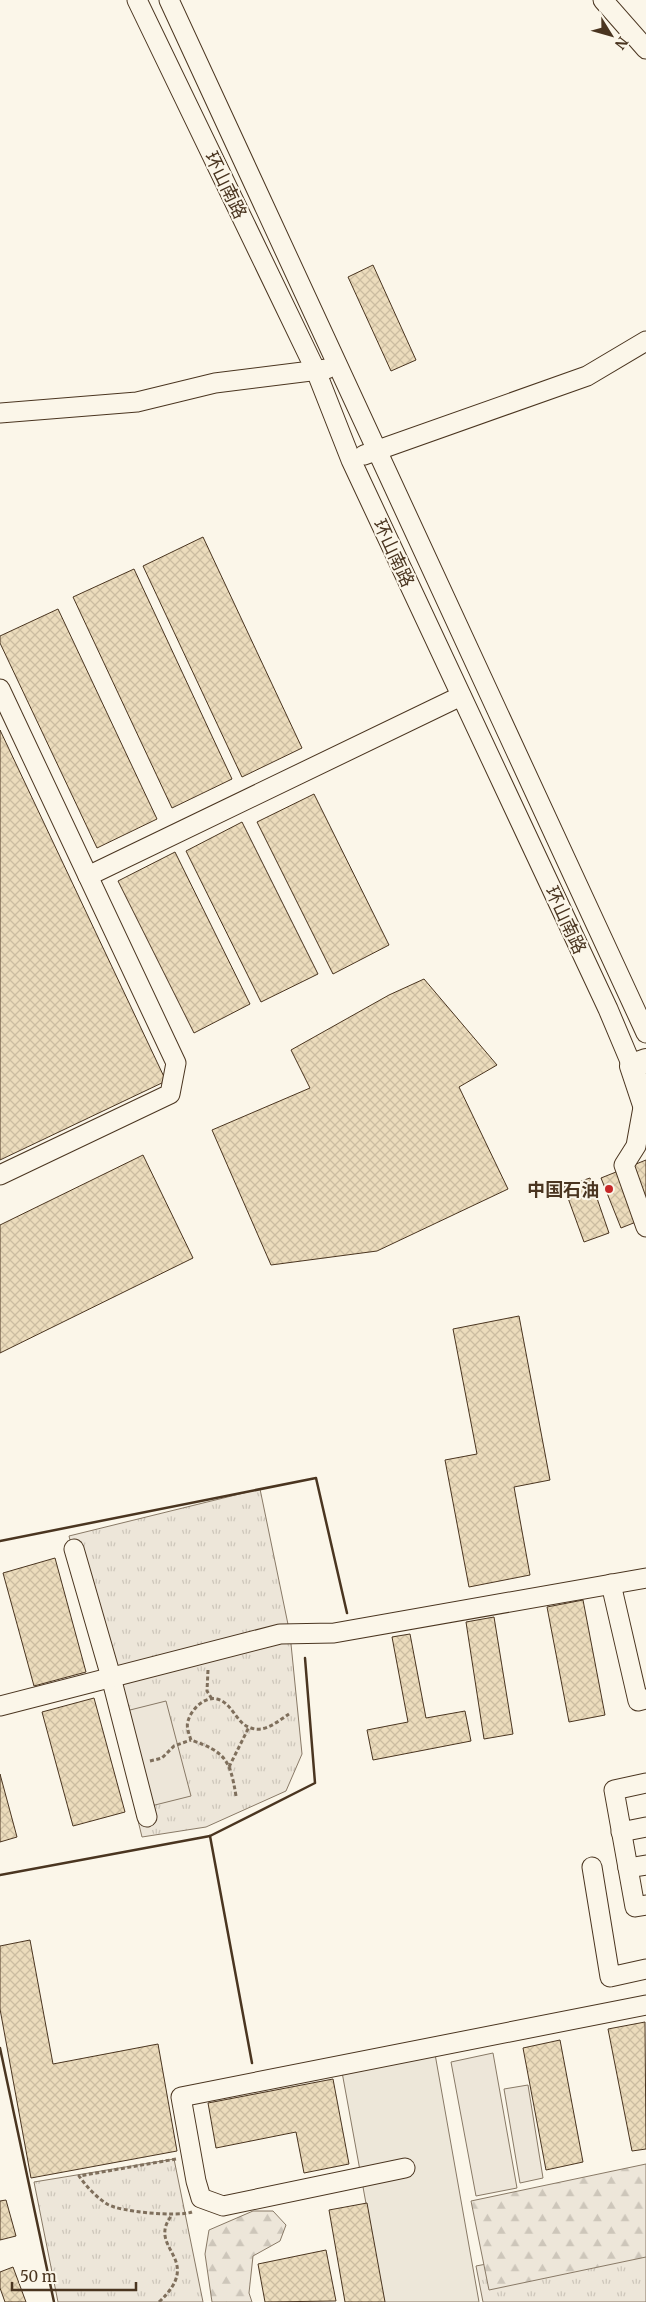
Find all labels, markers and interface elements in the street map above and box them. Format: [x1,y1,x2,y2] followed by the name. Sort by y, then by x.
[586,10,636,60] north arrow
[611,33,632,53] text: N
[200,148,252,222] street label: 环山南路
[368,516,420,590] street label: 环山南路
[540,883,592,957] street label: 环山南路
[527,1178,599,1201] place label: 中国石油
[603,1183,615,1195] marker: 中国石油
[12,2260,136,2292] scale bar
[20,2267,57,2286] text: 50 m

